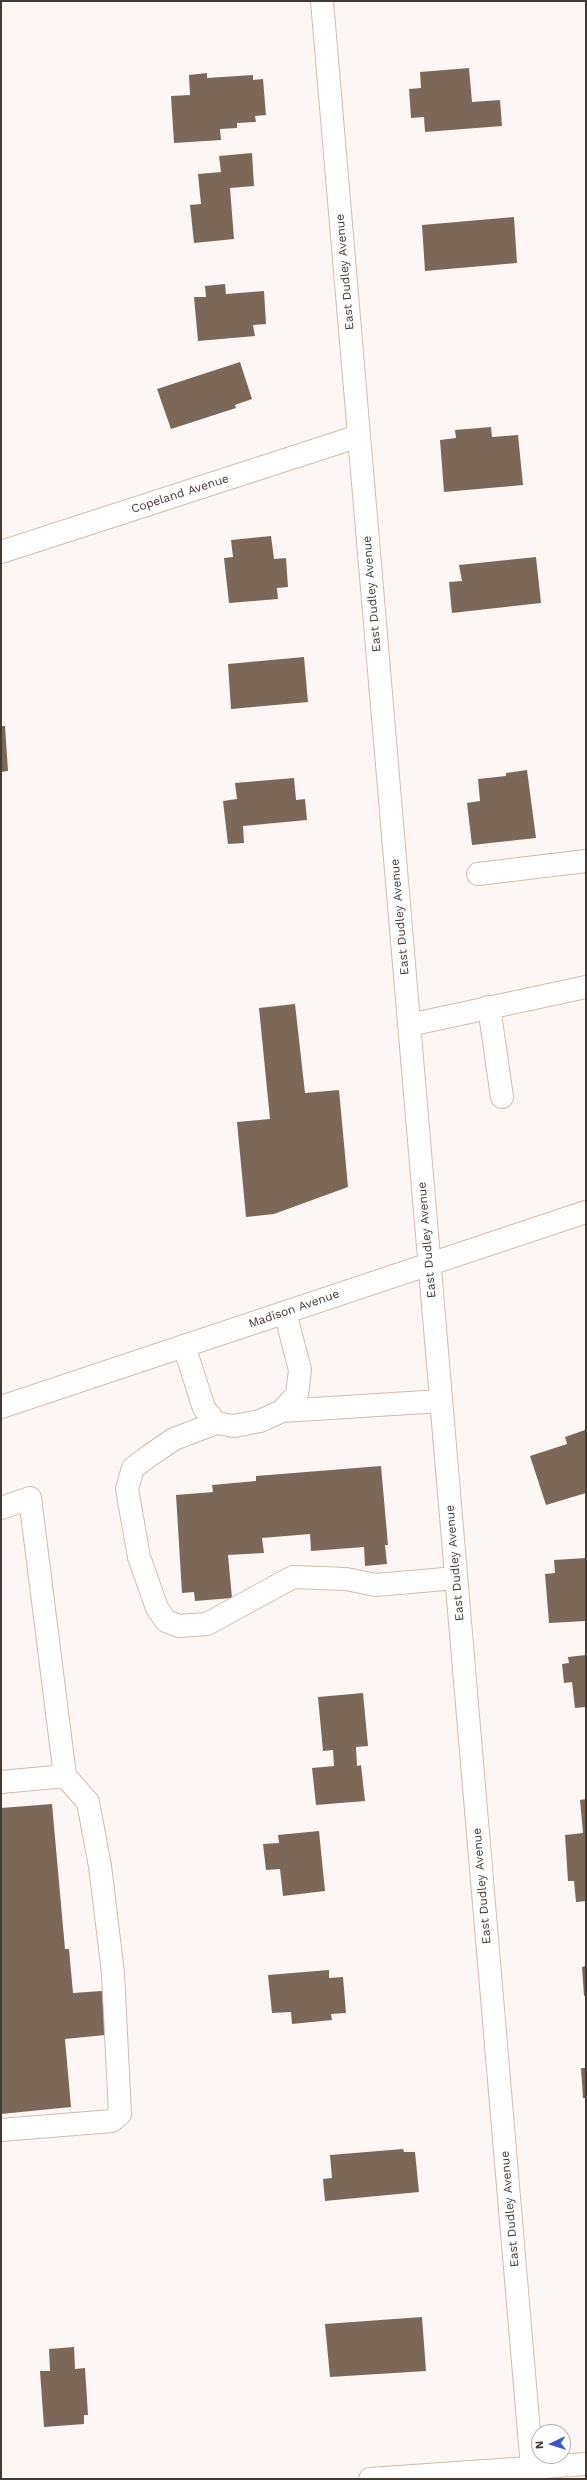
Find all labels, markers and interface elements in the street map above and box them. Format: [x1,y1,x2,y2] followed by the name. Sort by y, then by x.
[333,213,357,331] street label: East Dudley Avenue
[129,471,231,517] street label: Copeland Avenue
[360,535,384,653] street label: East Dudley Avenue
[388,858,412,976] street label: East Dudley Avenue
[415,1181,439,1299] street label: East Dudley Avenue
[247,1287,341,1331] street label: Madison Avenue
[443,1504,467,1622] street label: East Dudley Avenue
[470,1827,494,1945] street label: East Dudley Avenue
[498,2150,522,2268] street label: East Dudley Avenue
[531,2424,571,2464] north arrow
[533,2440,546,2449] text: N

